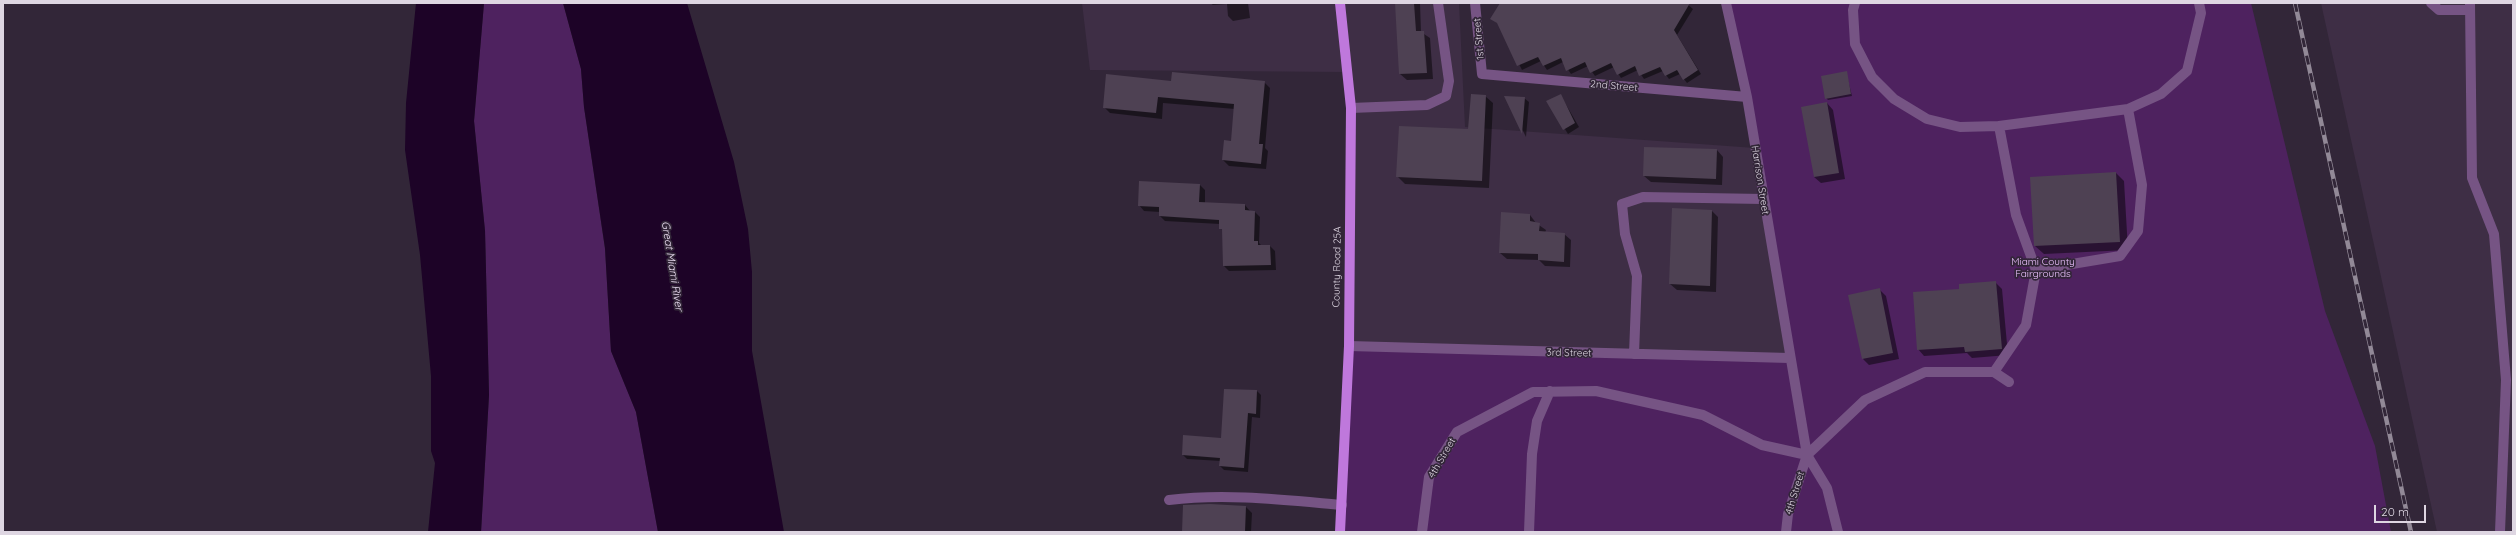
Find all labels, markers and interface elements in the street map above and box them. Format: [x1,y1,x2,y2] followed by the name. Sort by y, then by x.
[1471,18,1487,60] street label: 1st Street
[1590,78,1638,94] street label: 2nd Street
[1749,145,1771,215] street label: Harrison Street
[658,220,686,312] water label: Great Miami River
[1330,226,1344,308] street label: County Road 25A
[2011,256,2075,280] park label: Miami County Fairgrounds
[1546,347,1592,359] street label: 3rd Street
[1426,436,1458,480] street label: 4th Street
[1783,470,1807,516] street label: 4th Street
[2376,497,2428,523] scale bar
[2381,504,2409,519] text: 20 m

